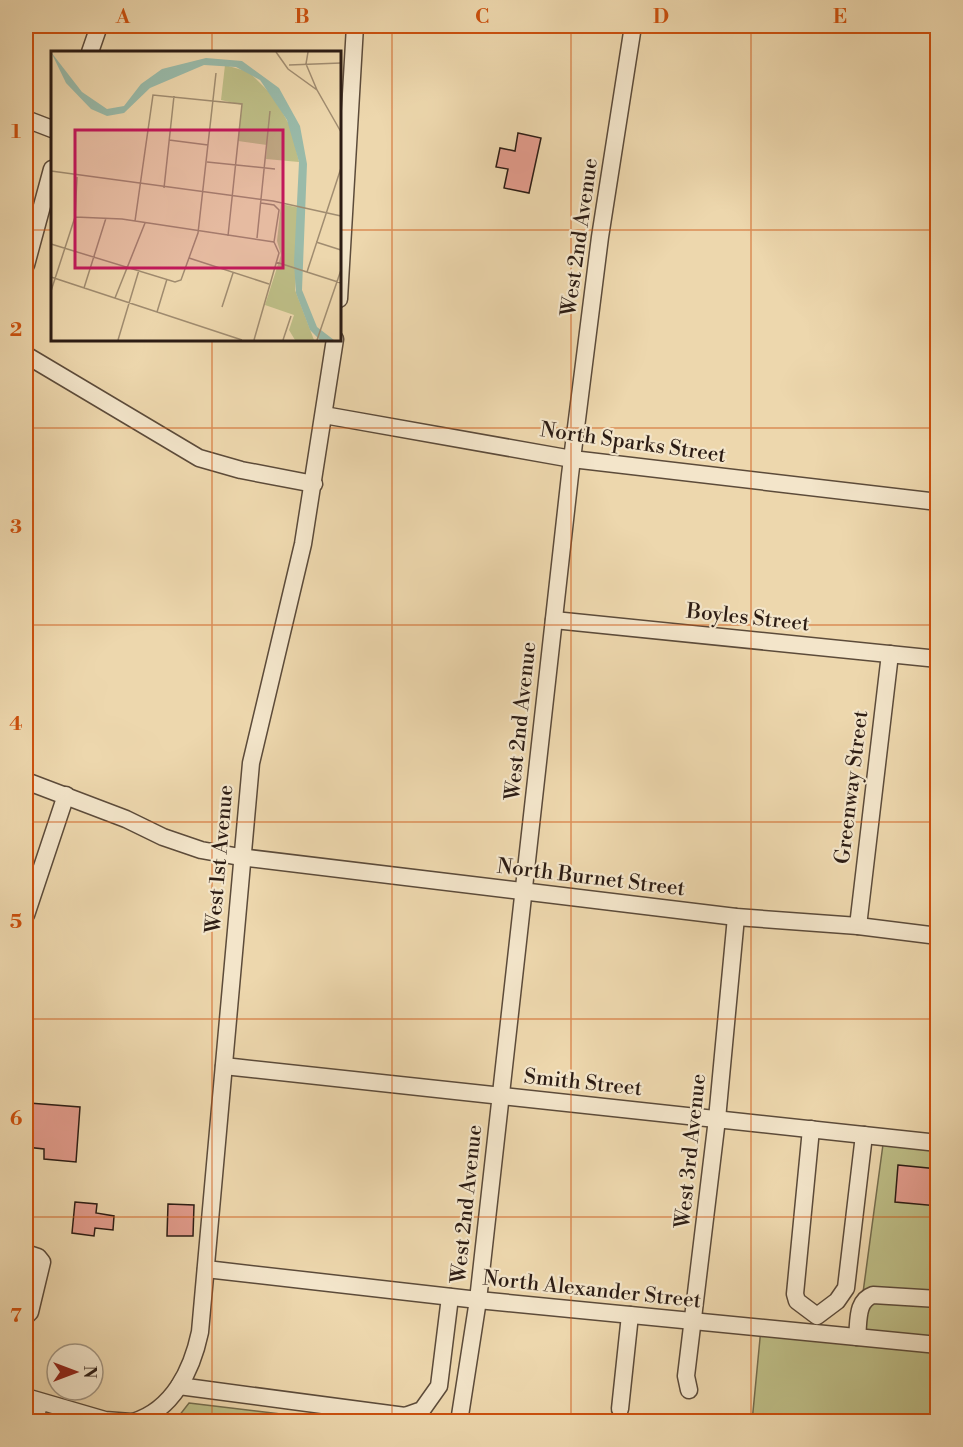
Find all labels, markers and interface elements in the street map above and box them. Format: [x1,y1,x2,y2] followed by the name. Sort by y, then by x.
[115,5,131,30] text: A
[294,5,310,30] text: B
[475,5,489,30] text: C
[653,5,669,30] text: D
[833,5,847,30] text: E
[51,51,340,340] inset map
[11,120,21,145] text: 1
[556,156,604,319] street label: West 2nd Avenue
[10,318,22,343] text: 2
[538,417,728,469] street label: North Sparks Street
[10,515,22,540] text: 3
[684,598,811,637] street label: Boyles Street
[500,640,542,803] street label: West 2nd Avenue
[830,708,874,865] street label: Greenway Street
[9,712,23,737] text: 4
[200,784,239,935] street label: West 1st Avenue
[495,854,687,903] street label: North Burnet Street
[10,910,22,935] text: 5
[523,1064,644,1102] street label: Smith Street
[670,1072,712,1231] street label: West 3rd Avenue
[10,1107,23,1132] text: 6
[446,1123,488,1286] street label: West 2nd Avenue
[481,1266,703,1314] street label: North Alexander Street
[10,1304,22,1329] text: 7
[45,1342,105,1402] north arrow
[79,1366,99,1379] text: N

